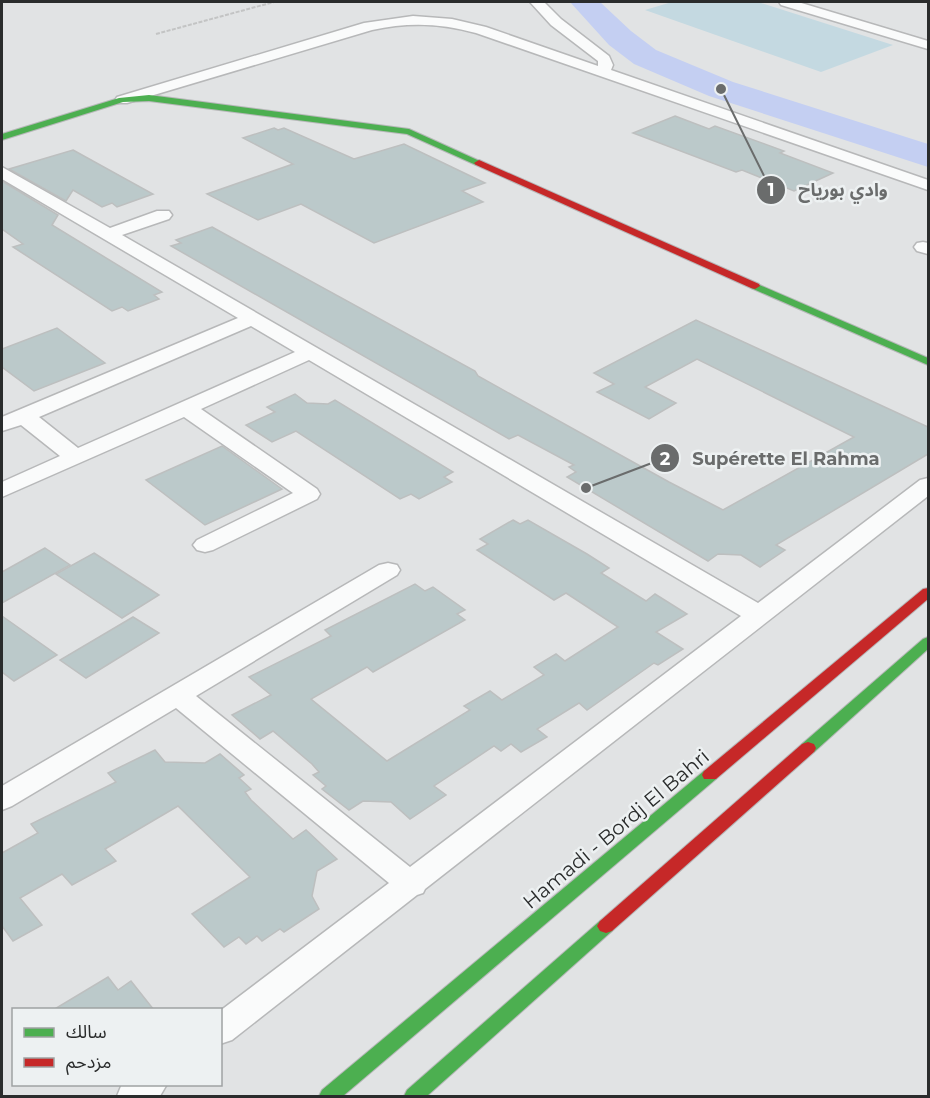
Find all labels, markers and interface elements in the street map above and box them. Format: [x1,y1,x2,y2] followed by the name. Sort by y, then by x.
[756,172,900,208] callout: وادي بورياح
[767,179,775,201] text: 1
[798,179,888,204] text: وادي بورياح
[650,440,892,476] callout: Supérette El Rahma
[660,448,671,470] text: 2
[692,448,880,470] text: Supérette El Rahma
[518,744,714,914] street label: Hamadi - Bordj El Bahri
[12,1008,222,1086] legend
[66,1021,107,1043] text: سالك
[66,1051,111,1075] text: مزدحم

